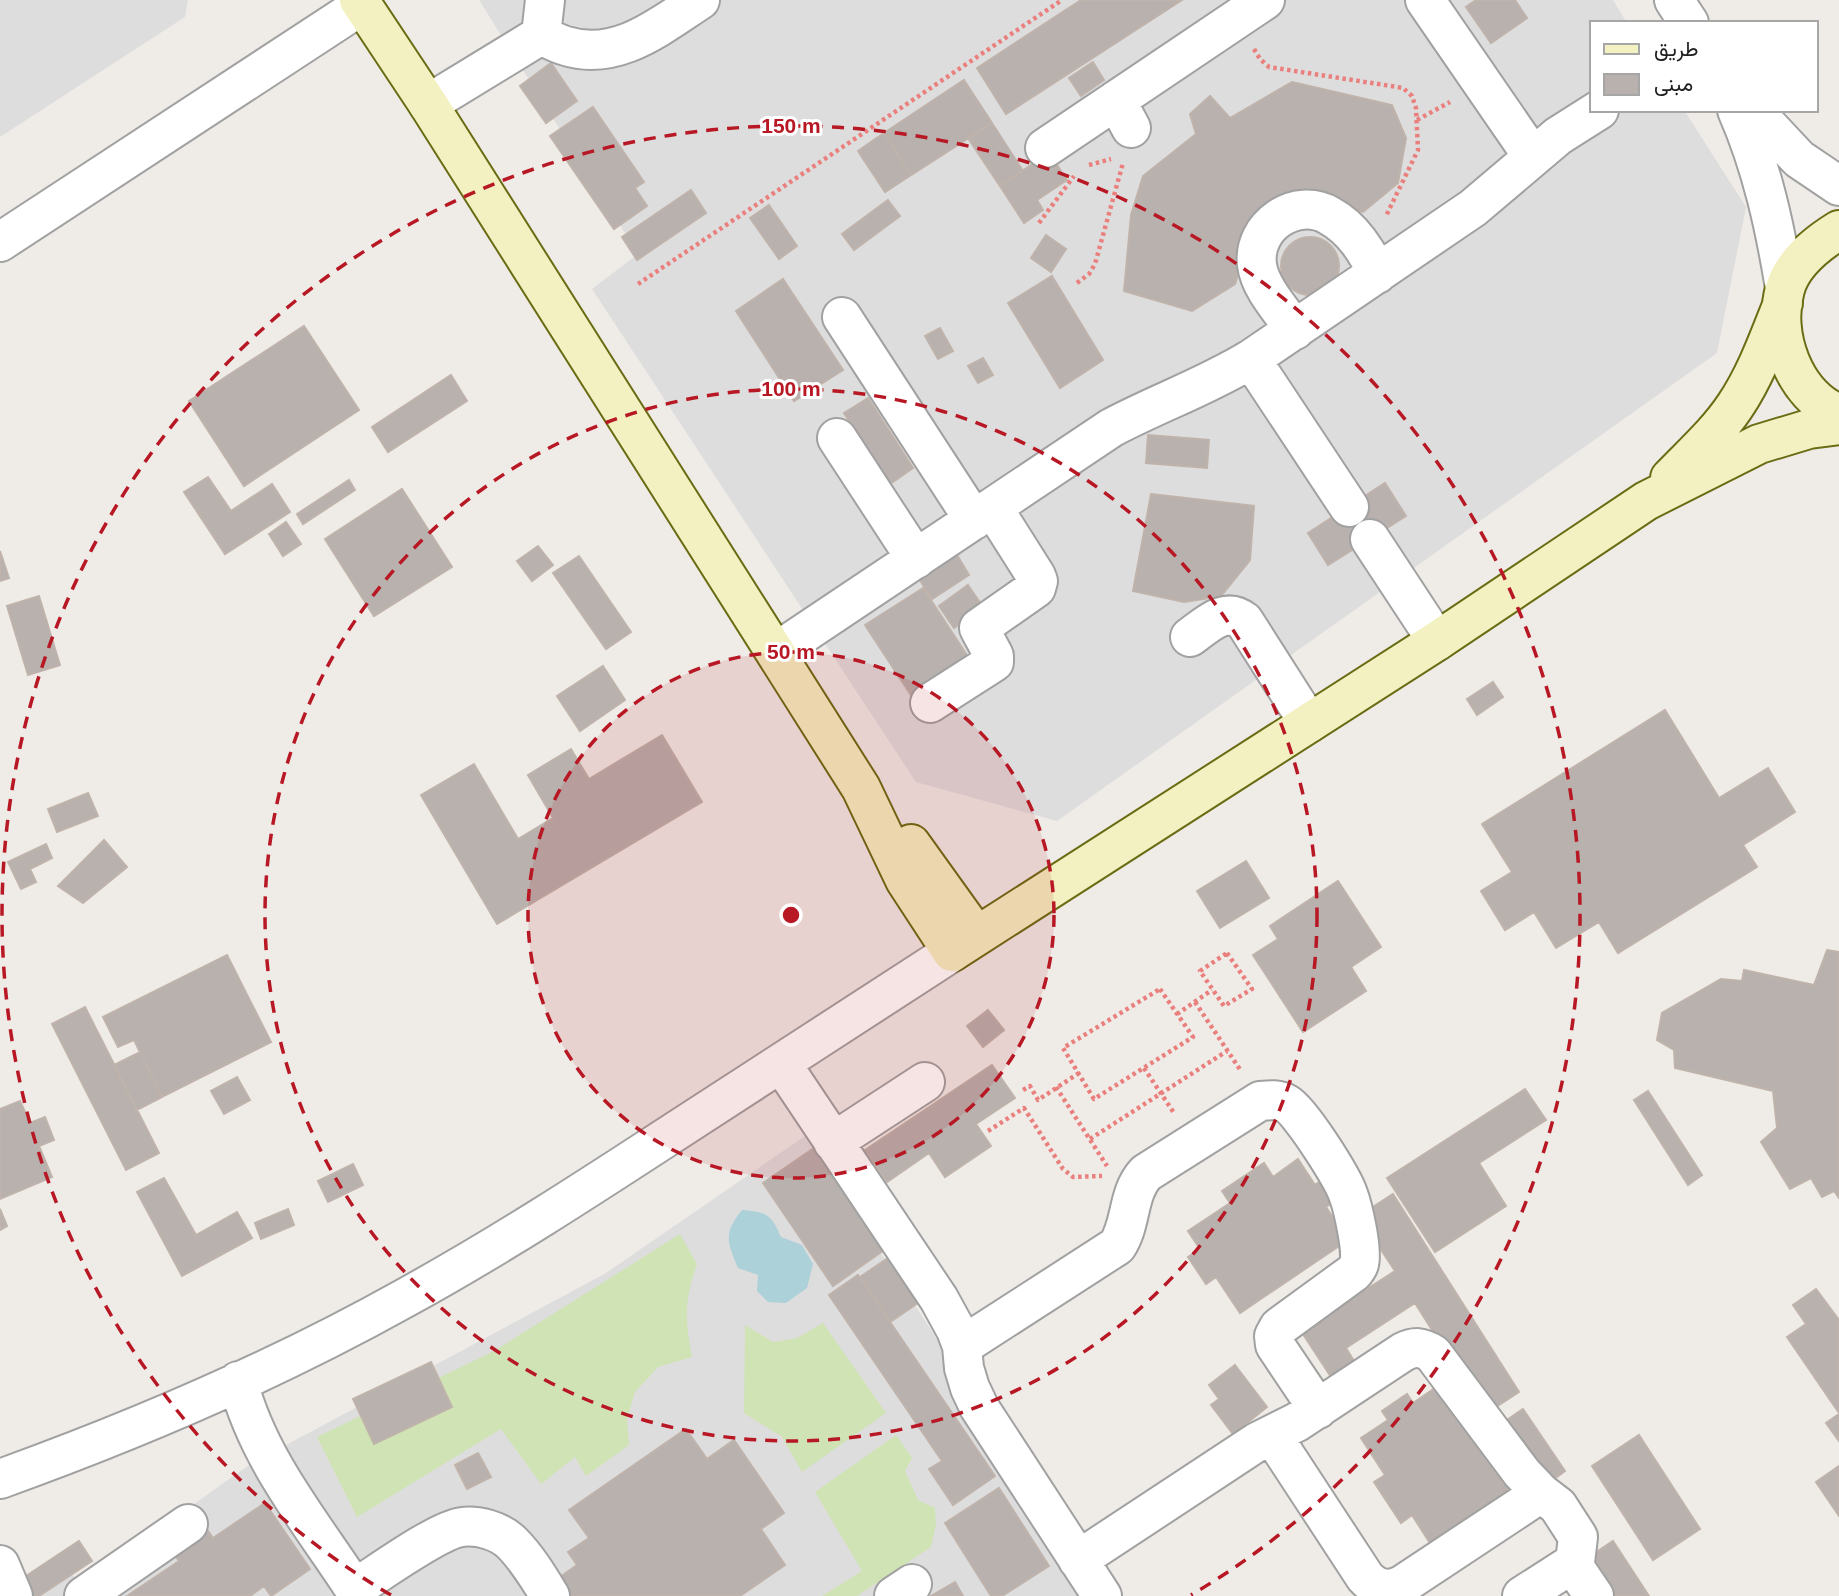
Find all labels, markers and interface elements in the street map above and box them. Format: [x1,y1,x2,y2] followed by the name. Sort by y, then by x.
[1590,21,1818,112] legend
[1654,37,1699,62] text: طريق
[1654,72,1693,96] text: مبنى
[761,114,821,137] text: 150 m
[761,377,821,400] text: 100 m
[767,640,815,663] text: 50 m
[779,903,803,927] centre of rings

